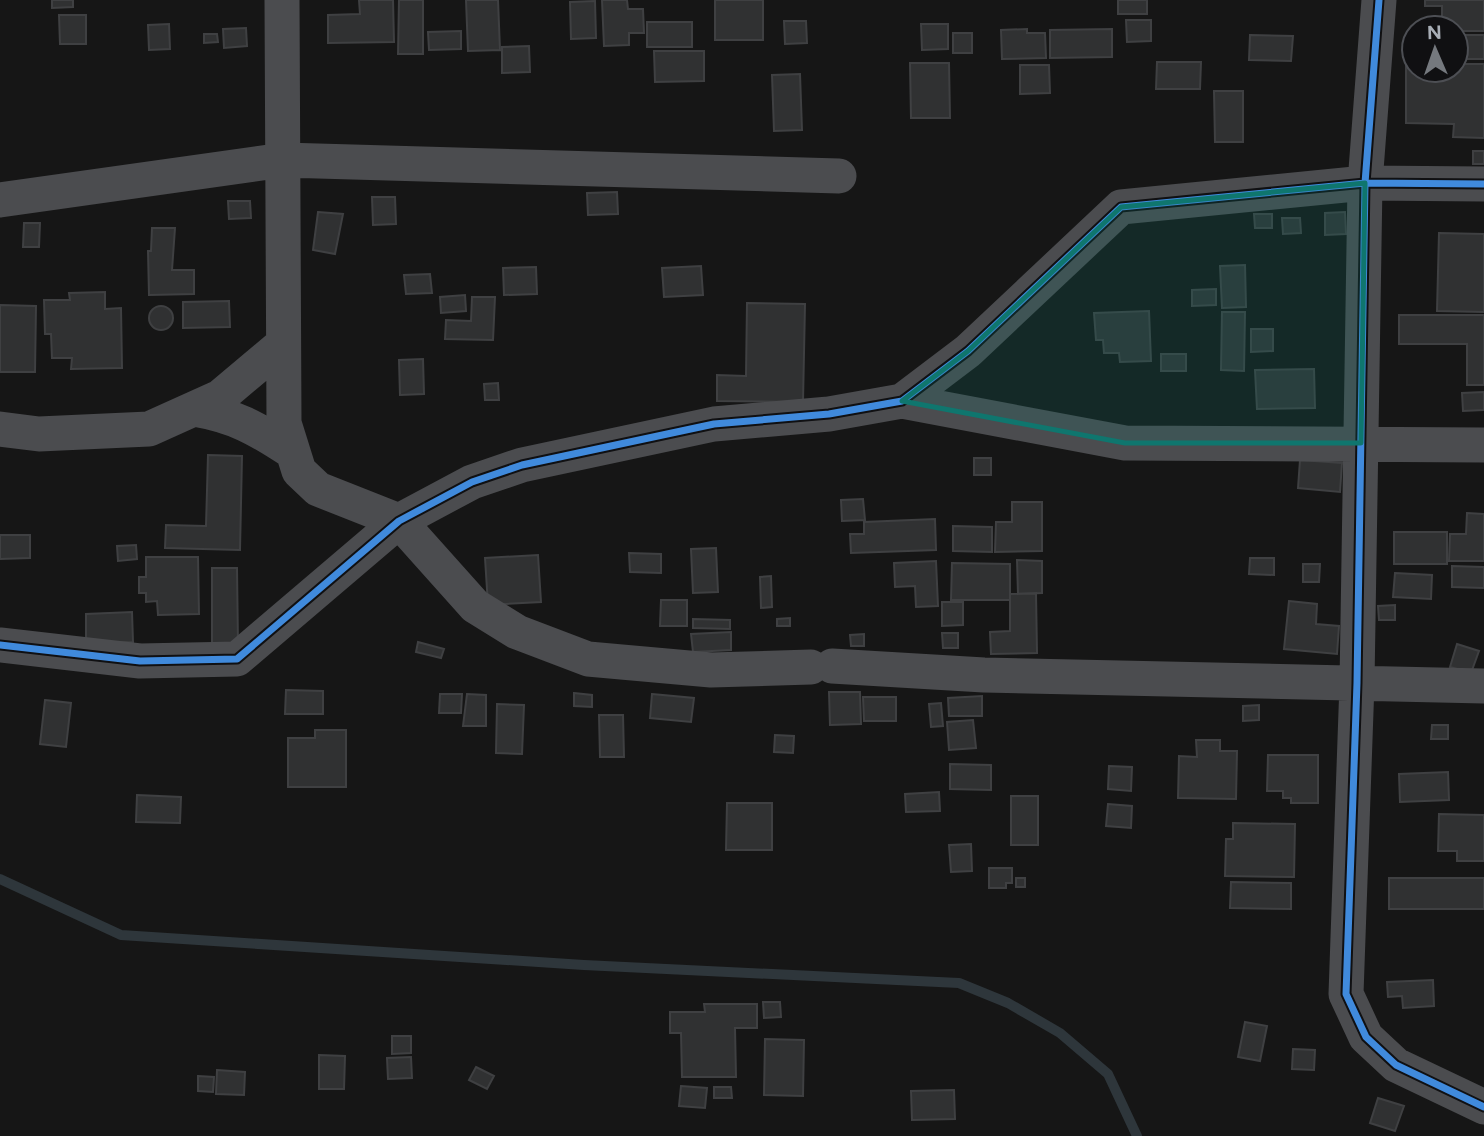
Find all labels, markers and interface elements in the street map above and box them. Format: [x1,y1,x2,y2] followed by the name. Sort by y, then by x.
[1400,14,1470,84] north arrow
[1427,21,1442,44] text: N

